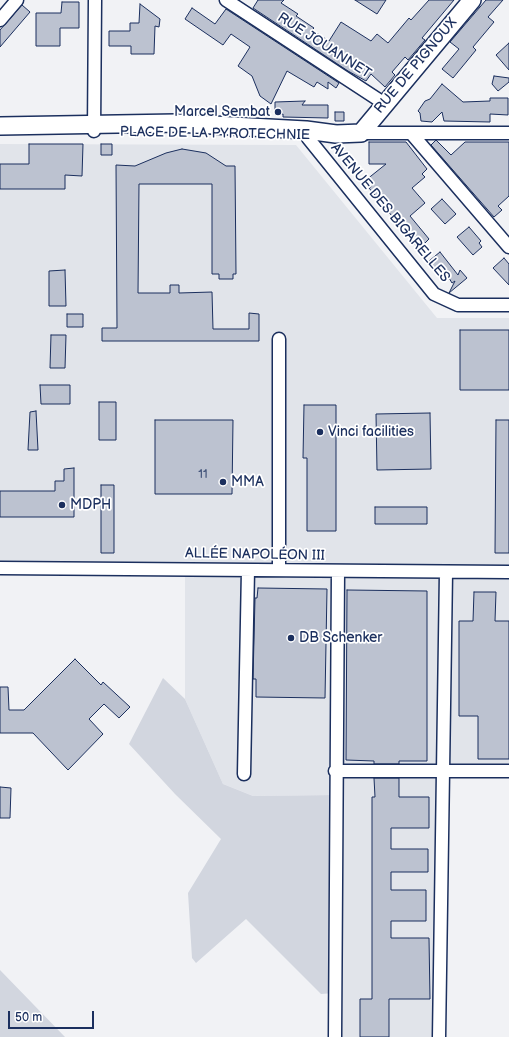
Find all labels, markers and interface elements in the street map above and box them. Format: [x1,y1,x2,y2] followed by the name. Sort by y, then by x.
[274,9,374,83] street label: RUE JOUANNET
[371,15,461,117] street label: RUE DE PIGNOUX
[174,104,270,120] place label: Marcel Sembat
[273,107,283,117] marker: Marcel Sembat
[120,124,310,144] street label: PLACE DE LA PYROTECHNIE
[327,140,453,286] street label: AVENUE DES BIGARELLES
[328,424,414,440] place label: Vinci facilities
[315,427,325,437] marker: Vinci facilities
[198,468,208,482] house number: 11
[231,474,264,490] place label: MMA
[218,477,228,487] marker: MMA
[70,497,111,513] place label: MDPH
[57,500,67,510] marker: MDPH
[185,545,325,565] street label: ALLÉE NAPOLÉON III
[299,630,382,646] place label: DB Schenker
[286,633,296,643] marker: DB Schenker
[10,1003,96,1029] scale bar
[15,1010,42,1025] text: 50 m

